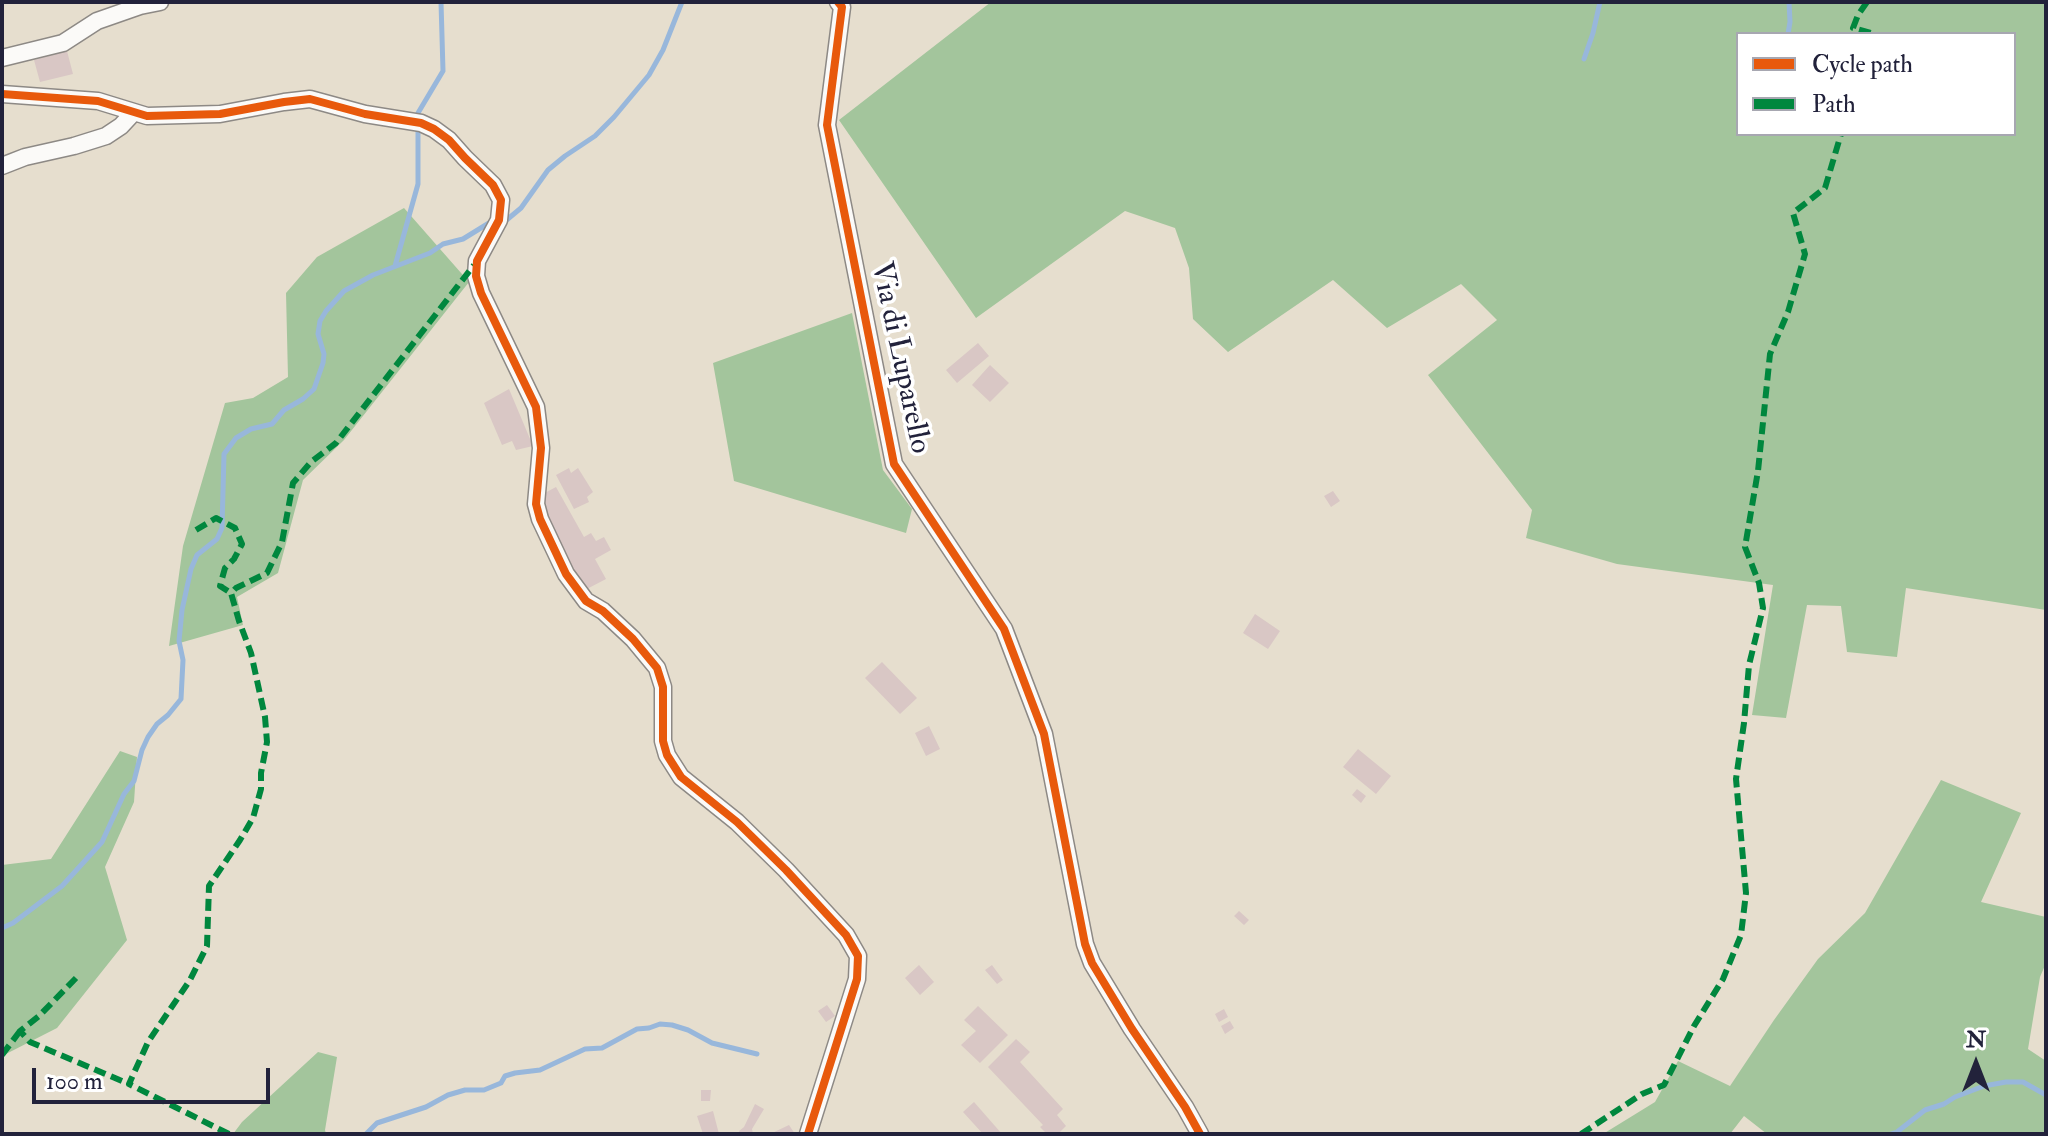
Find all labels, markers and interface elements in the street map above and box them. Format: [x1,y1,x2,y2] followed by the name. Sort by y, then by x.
[1736,32,2016,136] legend
[1812,49,1913,80] text: Cycle path
[1812,89,1856,120] text: Path
[861,259,937,457] street label: Via di Luparello
[1936,1024,2016,1104] north arrow
[1966,1026,1986,1054] text: N
[36,1052,274,1102] scale bar
[46,1066,103,1097] text: 100 m

